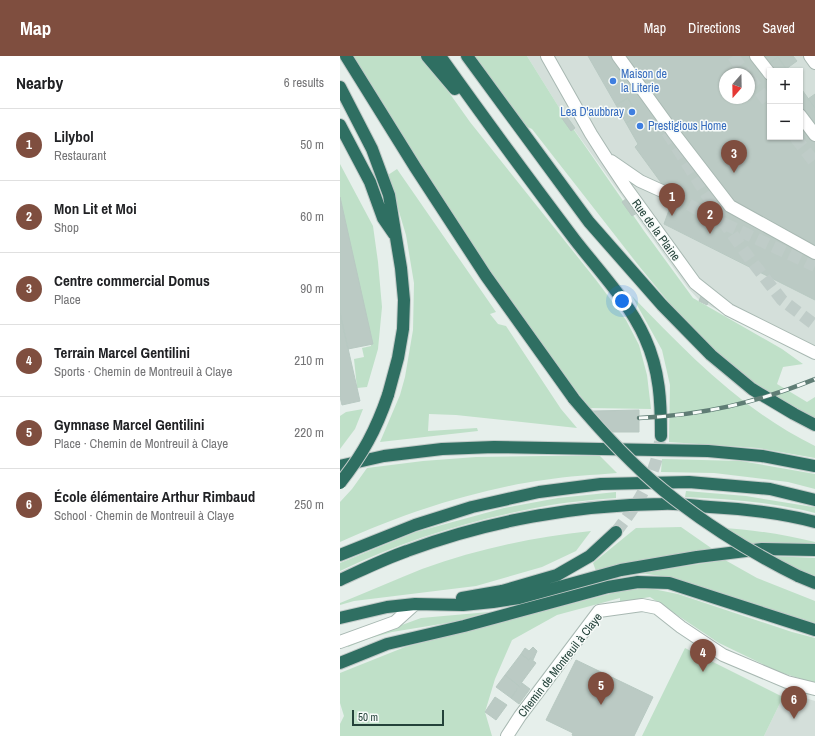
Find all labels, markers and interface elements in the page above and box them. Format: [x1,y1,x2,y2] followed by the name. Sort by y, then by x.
[20,15,51,41] text: Map
[644,19,666,37] text: Map
[688,19,740,37] text: Directions
[762,19,795,37] text: Saved
[621,66,667,96] place label: Maison de la Literie
[719,68,755,104] north arrow
[767,68,803,140] map controls
[767,68,803,104] button: +
[16,71,63,94] text: Nearby
[284,74,324,91] text: 6 results
[608,76,618,86] marker: Maison de la Literie
[560,104,624,120] place label: Lea D'aubbray
[767,104,803,140] button: −
[627,107,637,117] marker: Lea D'aubbray
[648,118,727,134] place label: Prestigious Home
[635,121,645,131] marker: Prestigious Home
[54,126,94,147] text: Lilybol
[26,136,32,153] text: 1
[300,136,324,153] text: 50 m
[721,140,747,173] pin: 3
[54,147,106,164] text: Restaurant
[659,183,685,216] pin: 1
[628,196,684,264] street label: Rue de la Plaine
[54,198,137,219] text: Mon Lit et Moi
[697,201,723,234] pin: 2
[26,208,32,225] text: 2
[300,208,324,225] text: 60 m
[54,219,79,236] text: Shop
[54,270,210,291] text: Centre commercial Domus
[26,280,32,297] text: 3
[300,280,324,297] text: 90 m
[54,291,81,308] text: Place
[612,291,632,311] your location
[54,342,190,363] text: Terrain Marcel Gentilini
[26,352,32,369] text: 4
[294,352,324,369] text: 210 m
[54,363,232,380] text: Sports · Chemin de Montreuil à Claye
[54,414,204,435] text: Gymnase Marcel Gentilini
[26,424,32,441] text: 5
[294,424,324,441] text: 220 m
[54,435,228,452] text: Place · Chemin de Montreuil à Claye
[54,486,255,507] text: École élémentaire Arthur Rimbaud
[26,496,32,513] text: 6
[294,496,324,513] text: 250 m
[54,507,234,524] text: School · Chemin de Montreuil à Claye
[514,610,606,720] street label: Chemin de Montreuil à Claye
[690,639,716,672] pin: 4
[588,672,614,705] pin: 5
[781,686,807,719] pin: 6
[352,708,444,727] scale bar
[358,710,378,724] text: 50 m

